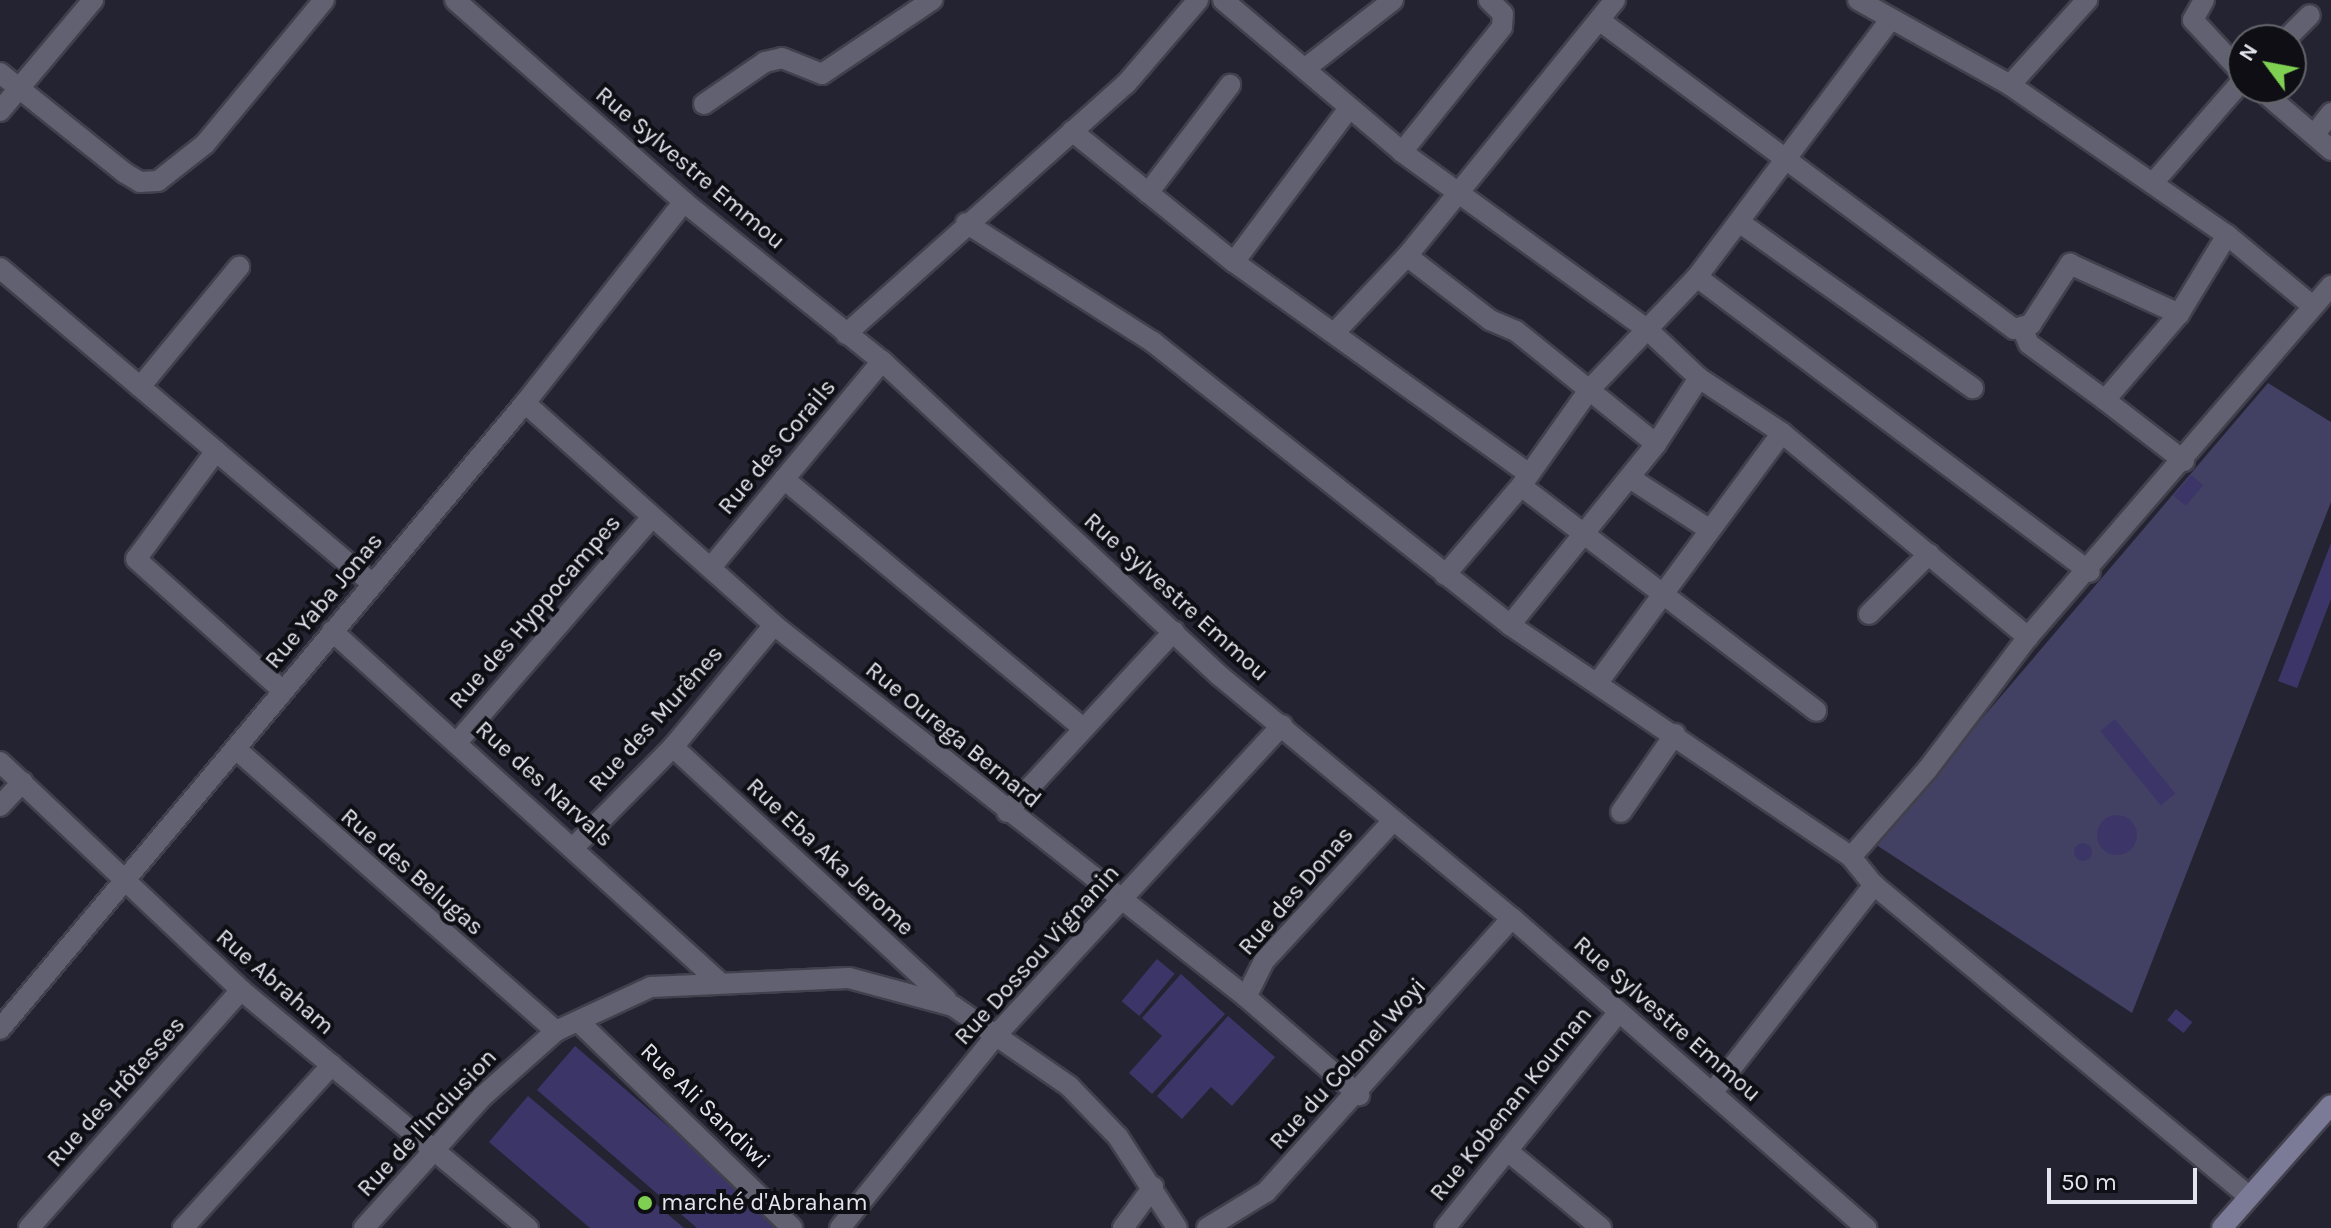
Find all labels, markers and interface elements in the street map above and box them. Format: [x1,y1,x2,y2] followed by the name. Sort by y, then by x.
[2227,24,2307,104] north arrow
[2233,39,2264,66] text: N
[589,80,791,256] street label: Rue Sylvestre Emmou
[712,373,842,521] street label: Rue des Corails
[1078,507,1274,687] street label: Rue Sylvestre Emmou
[443,509,627,715] street label: Rue des Hyppocampes
[259,527,389,675] street label: Rue Yaba Jonas
[583,640,729,798] street label: Rue des Murênes
[860,655,1046,815] street label: Rue Ourega Bernard
[469,715,619,853] street label: Rue des Narvals
[740,772,920,942] street label: Rue Eba Aka Jerome
[335,802,489,942] street label: Rue des Belugas
[1232,821,1360,961] street label: Rue des Donas
[948,859,1126,1051] street label: Rue Dossou Vignanin
[210,923,340,1041] street label: Rue Abraham
[1568,930,1766,1108] street label: Rue Sylvestre Emmou
[1263,972,1433,1156] street label: Rue du Colonel Woyi
[1424,1001,1598,1207] street label: Rue Kobenan Kouman
[41,1011,191,1173] street label: Rue des Hôtesses
[634,1037,776,1175] street label: Rue Ali Sandiwi
[351,1043,503,1203] street label: Rue de l'Inclusion
[2051,1152,2201,1202] scale bar
[2061,1168,2117,1196] text: 50 m
[661,1189,868,1217] place label: marché d'Abraham
[636,1194,654,1212] marker: marché d'Abraham

